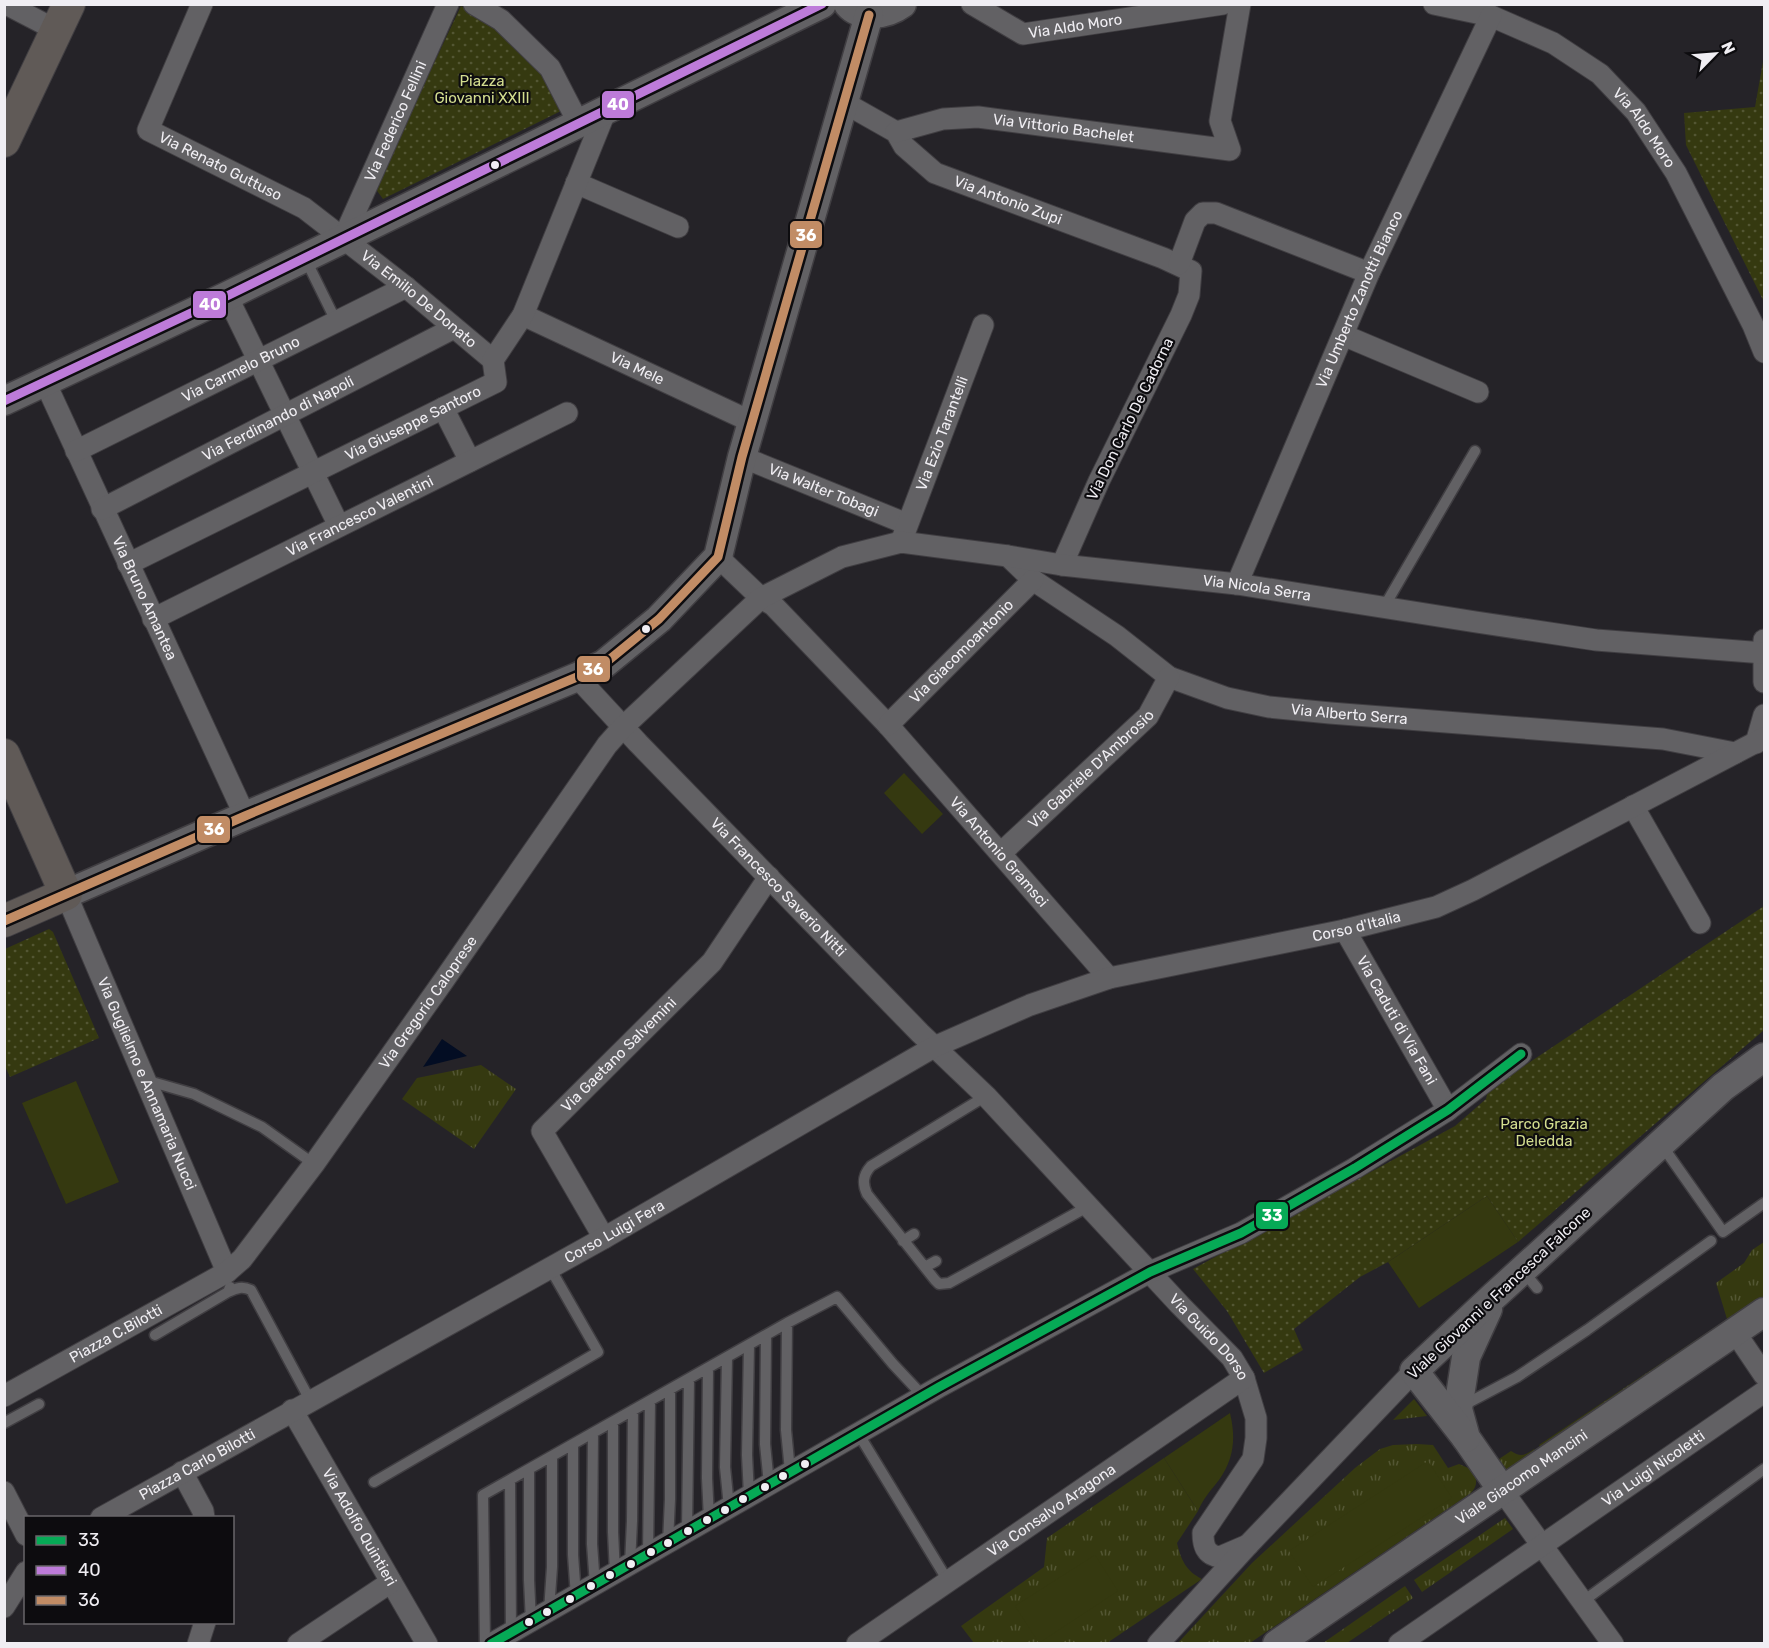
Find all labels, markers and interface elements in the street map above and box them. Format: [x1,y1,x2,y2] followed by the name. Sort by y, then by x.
[1027,10,1123,42] street label: Via Aldo Moro
[1685,24,1745,84] north arrow
[1717,39,1739,57] text: N
[361,58,430,184] street label: Via Federico Fellini
[434,72,530,107] park label: Piazza Giovanni XXIII
[1609,84,1679,171] street label: Via Aldo Moro
[601,90,635,119] line badge: 40
[607,95,629,114] text: 40
[992,110,1135,146] street label: Via Vittorio Bachelet
[156,128,285,205] street label: Via Renato Guttuso
[489,159,501,171] unlabelled marker
[951,172,1064,229] street label: Via Antonio Zupi
[1312,207,1406,391] street label: Via Umberto Zanotti Bianco
[789,220,823,249] line badge: 36
[796,226,816,245] text: 36
[357,246,480,352] street label: Via Emilio De Donato
[192,290,227,319] line badge: 40
[199,295,221,314] text: 40
[179,332,303,406] street label: Via Carmelo Bruno
[1083,335,1177,503] street label: Via Don Carlo De Cadorna
[607,348,667,389] street label: Via Mele
[199,372,357,465] street label: Via Ferdinando di Napoli
[912,374,972,493] street label: Via Ezio Tarantelli
[342,382,484,464] street label: Via Giuseppe Santoro
[766,460,881,521] street label: Via Walter Tobagi
[283,472,436,560] street label: Via Francesco Valentini
[108,533,181,663] street label: Via Bruno Amantea
[1202,571,1312,605] street label: Via Nicola Serra
[906,596,1017,707] street label: Via Giacomoantonio
[640,623,652,635] unlabelled marker
[576,655,611,683] line badge: 36
[583,660,603,679] text: 36
[1290,700,1408,728] street label: Via Alberto Serra
[1024,708,1158,832] street label: Via Gabriele D'Ambrosio
[946,793,1052,911] street label: Via Antonio Gramsci
[707,814,850,960] street label: Via Francesco Saverio Nitti
[196,815,231,844] line badge: 36
[204,820,224,839] text: 36
[1311,907,1403,945] street label: Corso d'Italia
[375,932,481,1072] street label: Via Gregorio Caloprese
[1353,953,1441,1088] street label: Via Caduti di Via Fani
[93,974,200,1193] street label: Via Guglielmo e Annamaria Nucci
[557,994,680,1116] street label: Via Gaetano Salvemini
[1500,1115,1588,1150] park label: Parco Grazia Deledda
[561,1196,668,1267] street label: Corso Luigi Fera
[1255,1201,1289,1230] line badge: 33
[1404,1203,1594,1383] street label: Viale Giovanni e Francesca Falcone
[1261,1206,1283,1225] text: 33
[1165,1290,1252,1383] street label: Via Guido Dorso
[66,1301,165,1367] street label: Piazza C.Bilotti
[136,1425,258,1504] street label: Piazza Carlo Bilotti
[1452,1426,1591,1529] street label: Viale Giacomo Mancini
[1598,1427,1708,1510] street label: Via Luigi Nicoletti
[799,1458,811,1470] unlabelled marker
[984,1460,1119,1561] street label: Via Consalvo Aragona
[318,1465,401,1589] street label: Via Adolfo Quintieri
[777,1470,789,1482] unlabelled marker
[759,1481,771,1493] unlabelled marker
[737,1493,749,1505] unlabelled marker
[719,1504,731,1516] unlabelled marker
[701,1514,713,1526] unlabelled marker
[24,1516,234,1624] legend
[682,1525,694,1537] unlabelled marker
[78,1529,100,1551] text: 33
[662,1537,674,1549] unlabelled marker
[645,1546,657,1558] unlabelled marker
[625,1558,637,1570] unlabelled marker
[78,1559,101,1581] text: 40
[604,1569,616,1581] unlabelled marker
[585,1580,597,1592] unlabelled marker
[78,1589,100,1611] text: 36
[564,1593,576,1605] unlabelled marker
[541,1606,553,1618] unlabelled marker
[523,1616,535,1628] unlabelled marker

